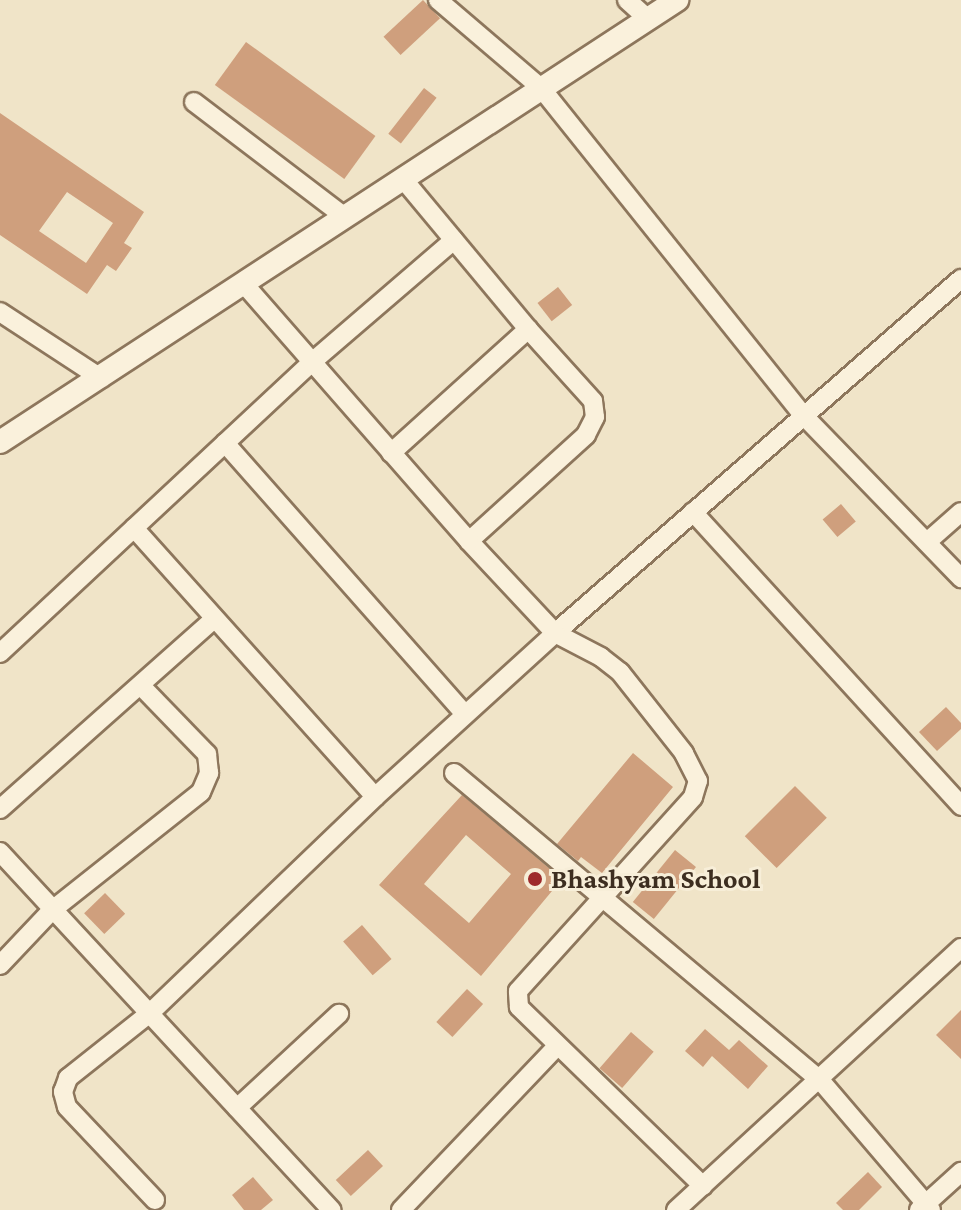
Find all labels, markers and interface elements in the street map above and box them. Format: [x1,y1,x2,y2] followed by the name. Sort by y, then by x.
[551,862,760,896] place label: Bhashyam School
[526,870,544,888] marker: Bhashyam School

